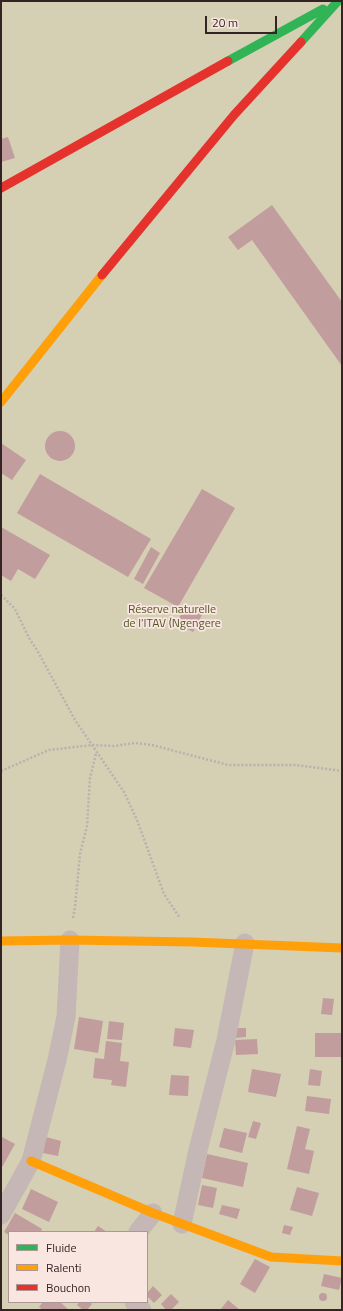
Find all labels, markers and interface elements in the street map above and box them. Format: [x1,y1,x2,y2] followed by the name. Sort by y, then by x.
[207,8,279,34] scale bar
[212,13,238,32] text: 20 m
[123,603,221,631] park label: Réserve naturelle de l'ITAV (Ngengere
[8,1231,148,1303] legend
[46,1238,77,1257] text: Fluide
[46,1258,81,1277] text: Ralenti
[46,1278,91,1297] text: Bouchon

